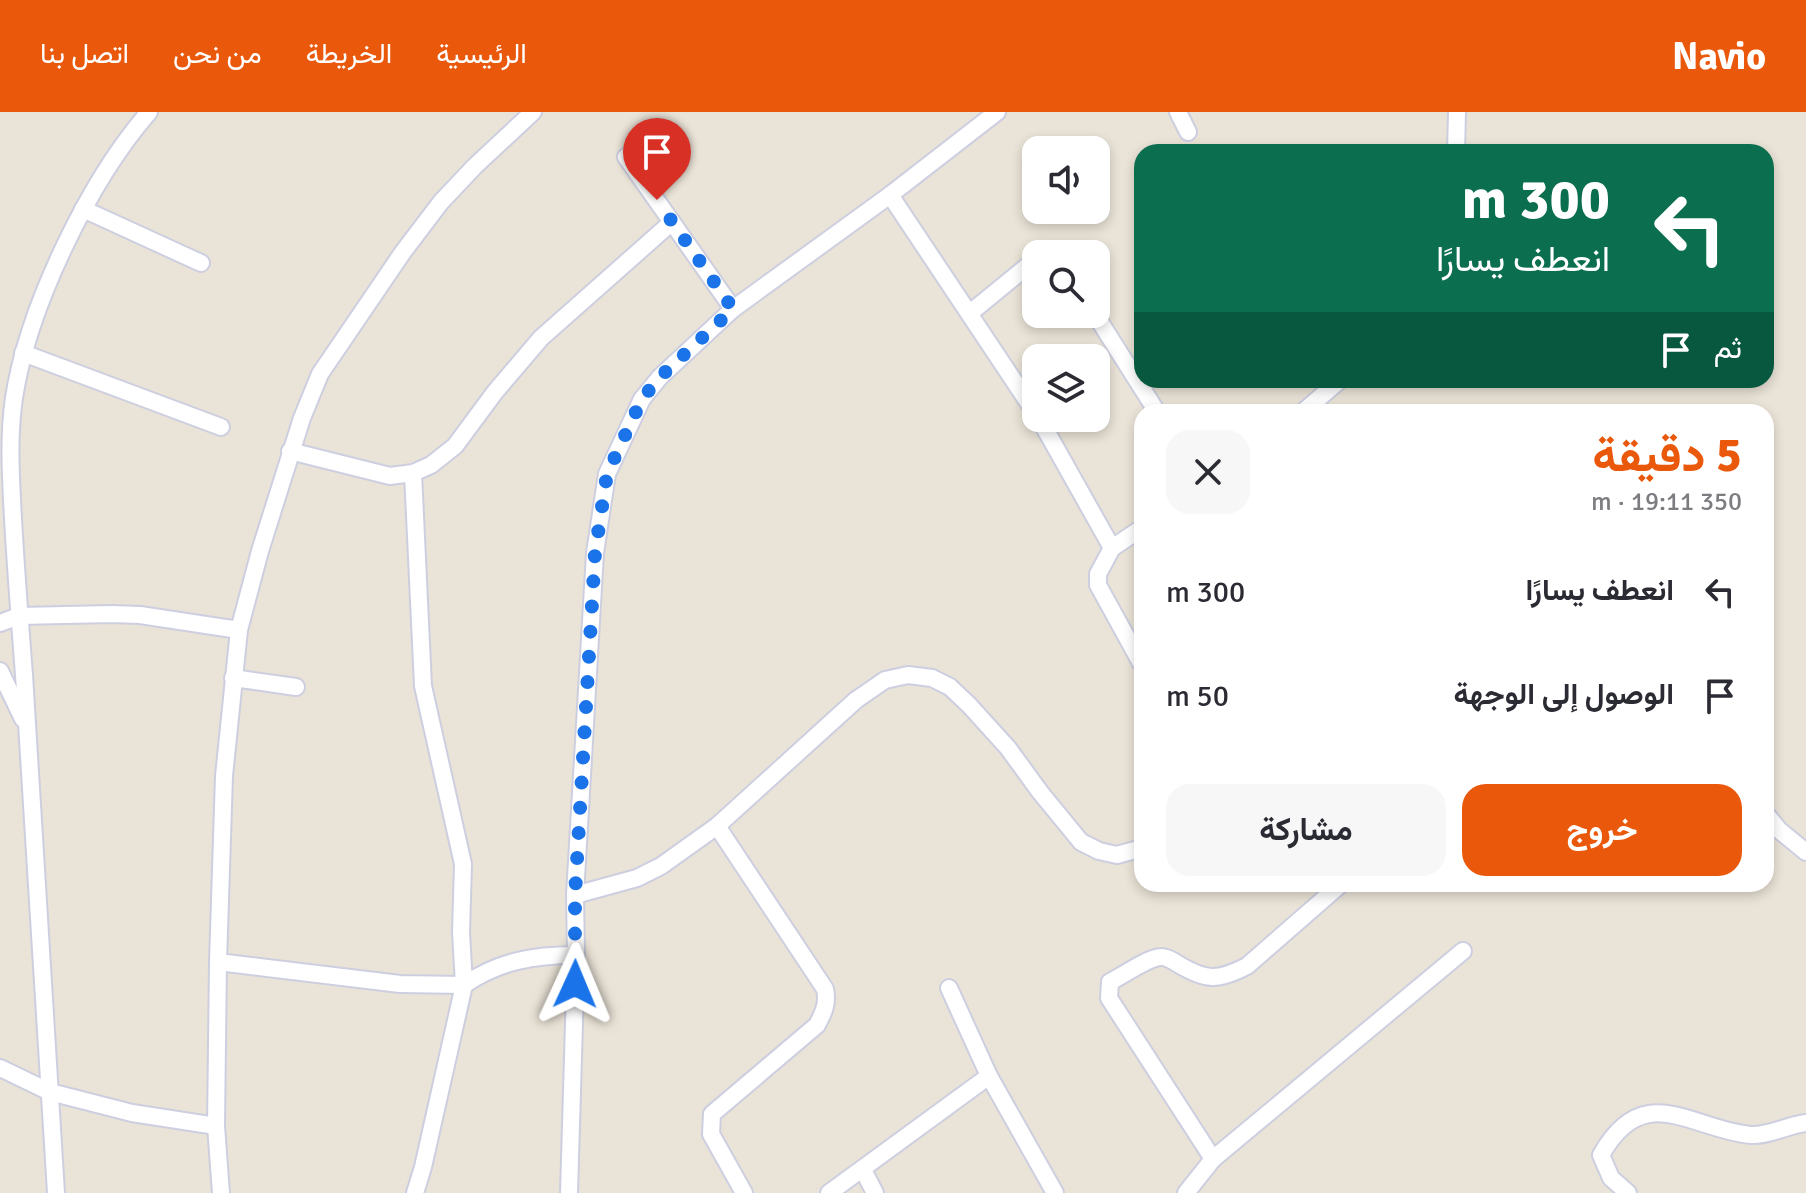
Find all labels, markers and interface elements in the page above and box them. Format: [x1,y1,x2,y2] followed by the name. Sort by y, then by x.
[1672,33,1766,80] text: Navio
[40,37,129,71] text: اتصل بنا
[173,37,262,71] text: من نحن
[306,37,392,71] text: الخريطة
[436,37,527,71] text: الرئيسية
[623,118,691,200] pin
[635,130,679,174] icon: arrive
[1022,136,1110,432] map controls
[1022,136,1110,224] button: sound
[1462,165,1610,234] text: 300 m
[1638,176,1742,280] icon: left
[1436,237,1610,282] text: انعطف يسارًا
[1022,240,1110,328] button: search
[1654,328,1698,372] icon: arrive
[1714,330,1742,367] text: ثم
[1022,344,1110,432] button: layers
[1592,426,1742,485] text: 5 دقيقة
[1166,430,1250,514] button: close
[1591,486,1742,518] text: 350 m · 19:11
[1698,570,1742,614] icon: left
[1525,572,1674,609] text: انعطف يسارًا
[1166,574,1245,611] text: 300 m
[1698,674,1742,718] icon: arrive
[1453,676,1674,713] text: الوصول إلى الوجهة
[1166,678,1229,715] text: 50 m
[1166,784,1446,876] button: مشاركة
[1462,784,1742,876] button: خروج
[533,942,617,1026] position arrow

